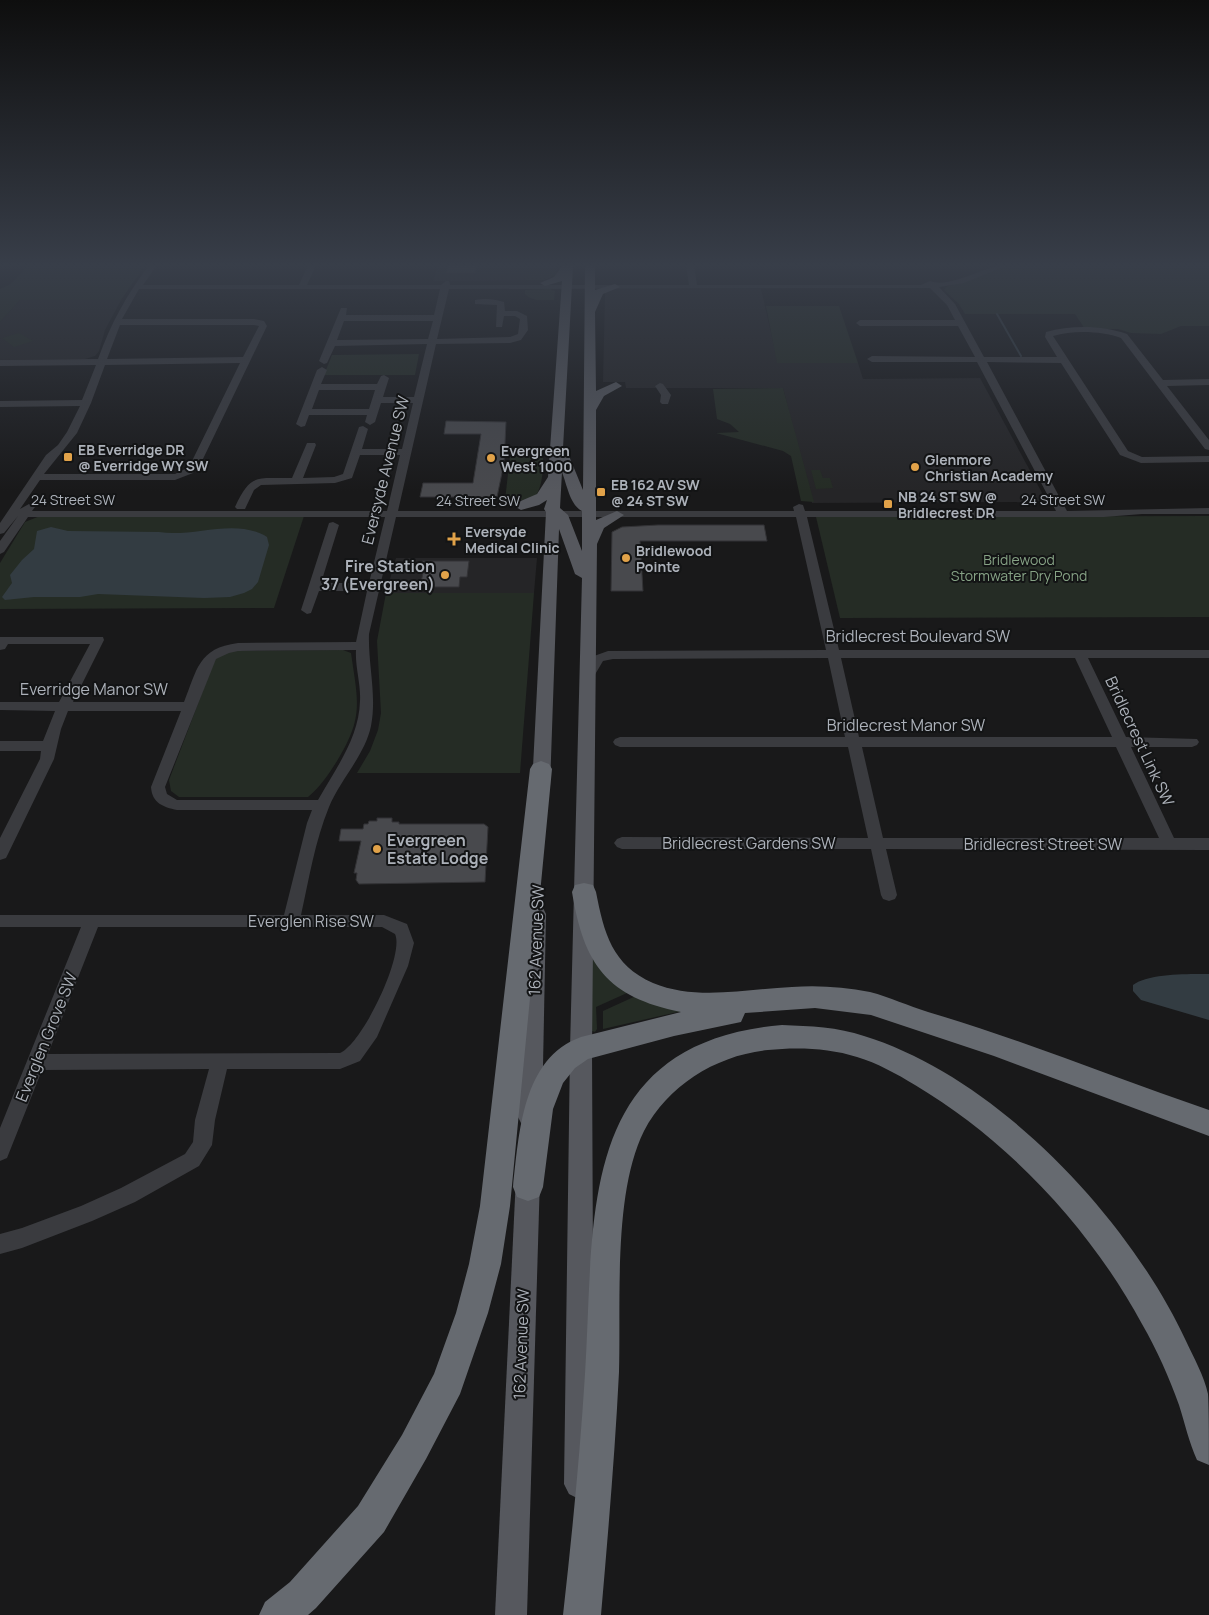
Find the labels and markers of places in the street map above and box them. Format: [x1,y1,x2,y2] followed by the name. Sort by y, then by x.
[78,440,209,475] place label: EB Everridge DR @ Everridge WY SW
[501,441,572,476] place label: Evergreen West 1000
[925,450,1053,485] place label: Glenmore Christian Academy
[62,451,74,463] marker: EB Everridge DR @ Everridge WY SW
[485,452,497,464] marker: Evergreen West 1000
[909,461,921,473] marker: Glenmore Christian Academy
[611,475,700,510] place label: EB 162 AV SW @ 24 ST SW
[595,486,607,498] marker: EB 162 AV SW @ 24 ST SW
[898,487,997,522] place label: NB 24 ST SW @ Bridlecrest DR
[882,498,894,510] marker: NB 24 ST SW @ Bridlecrest DR
[465,522,560,557] place label: Eversyde Medical Clinic
[447,532,461,546] marker: Eversyde Medical Clinic
[636,541,712,576] place label: Bridlewood Pointe
[620,552,632,564] marker: Bridlewood Pointe
[321,555,435,595] place label: Fire Station 37 (Evergreen)
[439,569,451,581] marker: Fire Station 37 (Evergreen)
[387,829,489,869] place label: Evergreen Estate Lodge
[371,843,383,855] marker: Evergreen Estate Lodge

